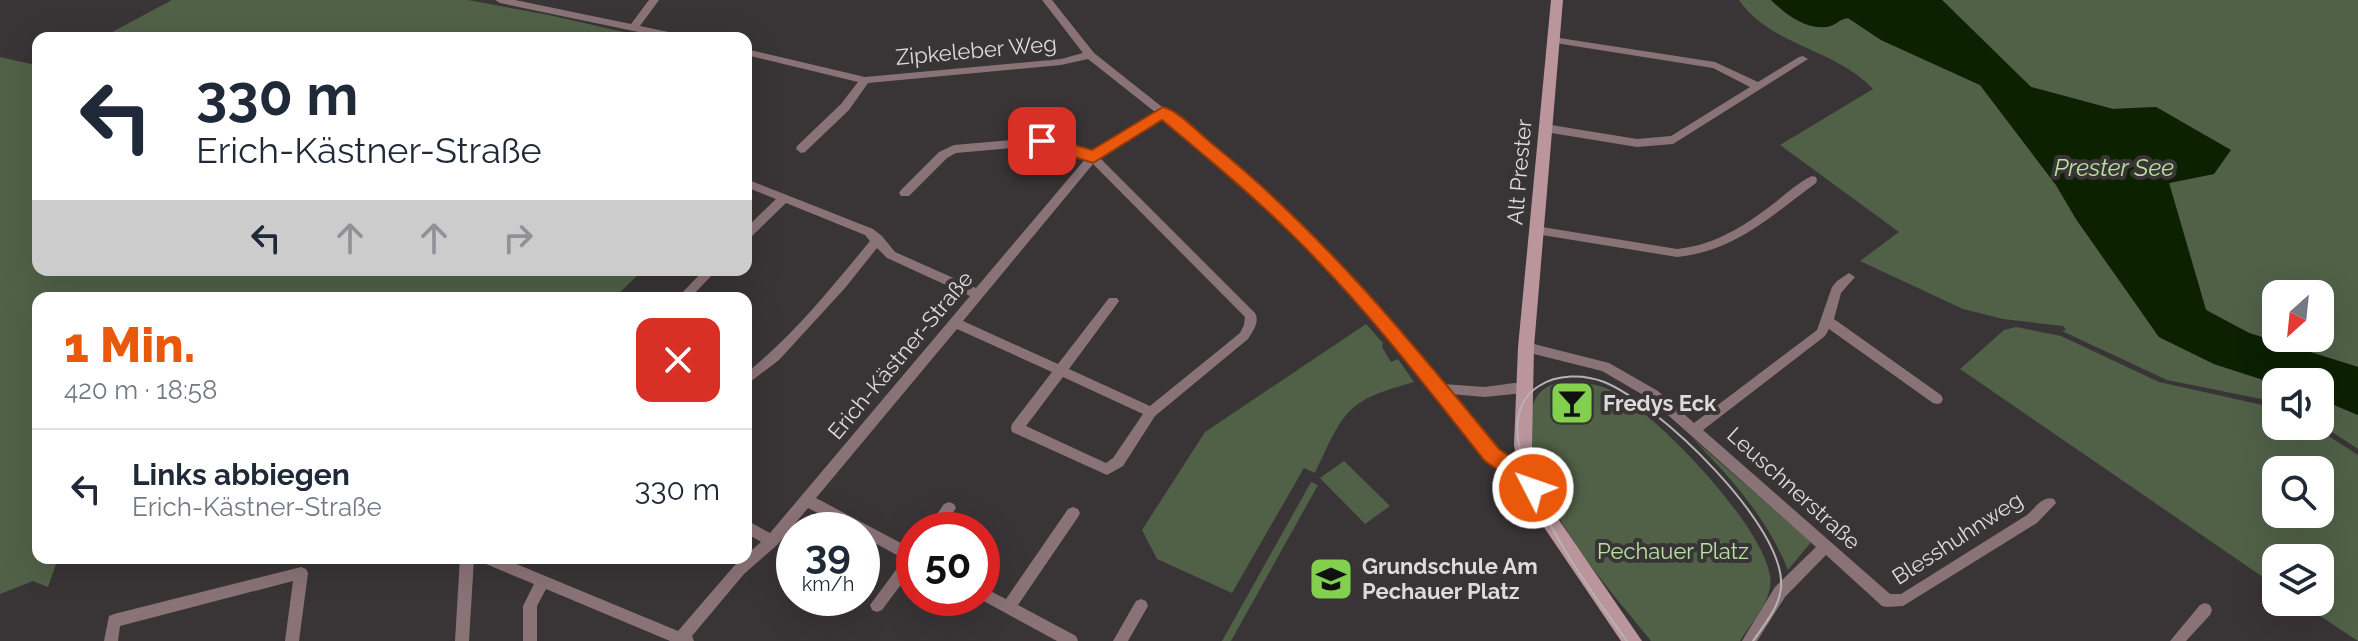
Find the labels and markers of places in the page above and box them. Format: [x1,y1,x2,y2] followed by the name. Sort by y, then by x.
[1008,107,1076,175] pin
[1548,379,1596,427] bar icon: Fredys Eck
[1603,390,1717,416] place label: Fredys Eck
[1362,553,1538,604] place label: Grundschule Am Pechauer Platz
[1307,555,1355,603] school or university icon: Grundschule Am Pechauer Platz

